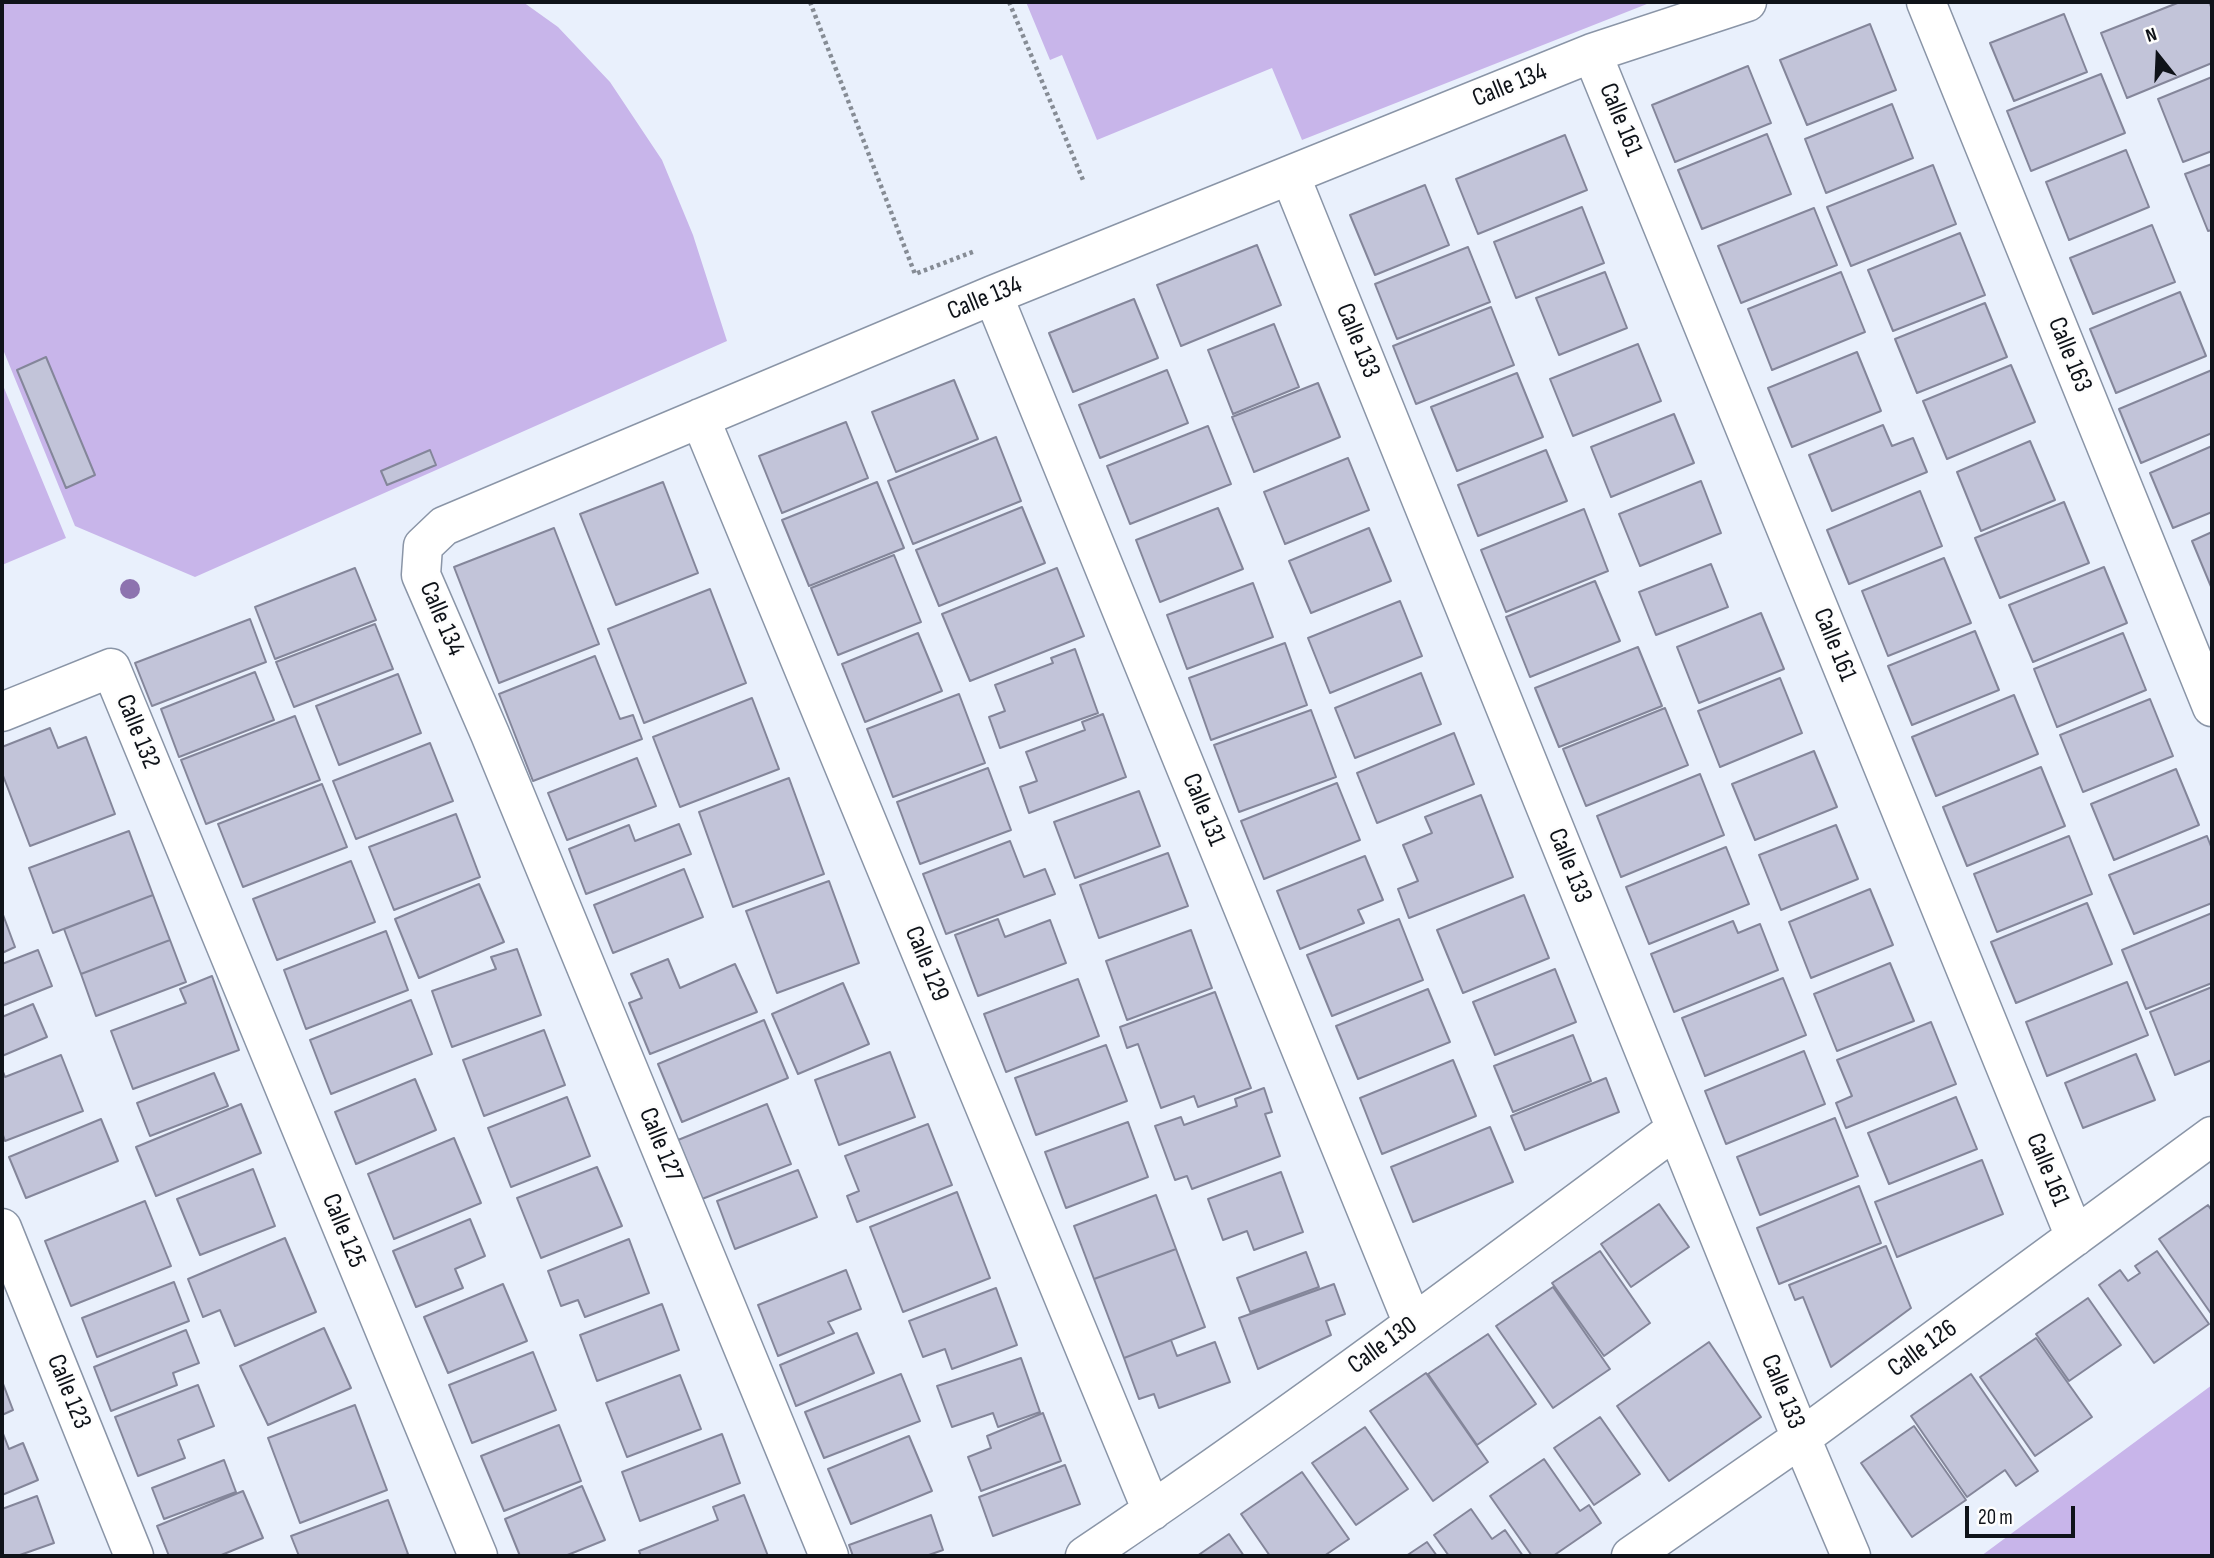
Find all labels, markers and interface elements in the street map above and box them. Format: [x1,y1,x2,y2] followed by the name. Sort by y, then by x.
[2123,21,2193,91] north arrow
[2143,23,2160,48] text: N
[1468,57,1552,115] street label: Calle 134
[1591,79,1649,161] street label: Calle 161
[943,270,1027,328] street label: Calle 134
[1328,299,1386,383] street label: Calle 133
[2040,313,2098,397] street label: Calle 163
[412,577,470,661] street label: Calle 134
[1805,604,1863,686] street label: Calle 161
[108,690,166,774] street label: Calle 132
[1174,769,1232,851] street label: Calle 131
[1540,824,1598,908] street label: Calle 133
[897,922,955,1006] street label: Calle 129
[631,1103,689,1187] street label: Calle 127
[2018,1129,2076,1211] street label: Calle 161
[314,1189,372,1273] street label: Calle 125
[1342,1310,1424,1382] street label: Calle 130
[1882,1313,1964,1385] street label: Calle 126
[39,1350,97,1434] street label: Calle 123
[1753,1350,1811,1434] street label: Calle 133
[1969,1492,2079,1536] scale bar
[1978,1505,2013,1530] text: 20 m

